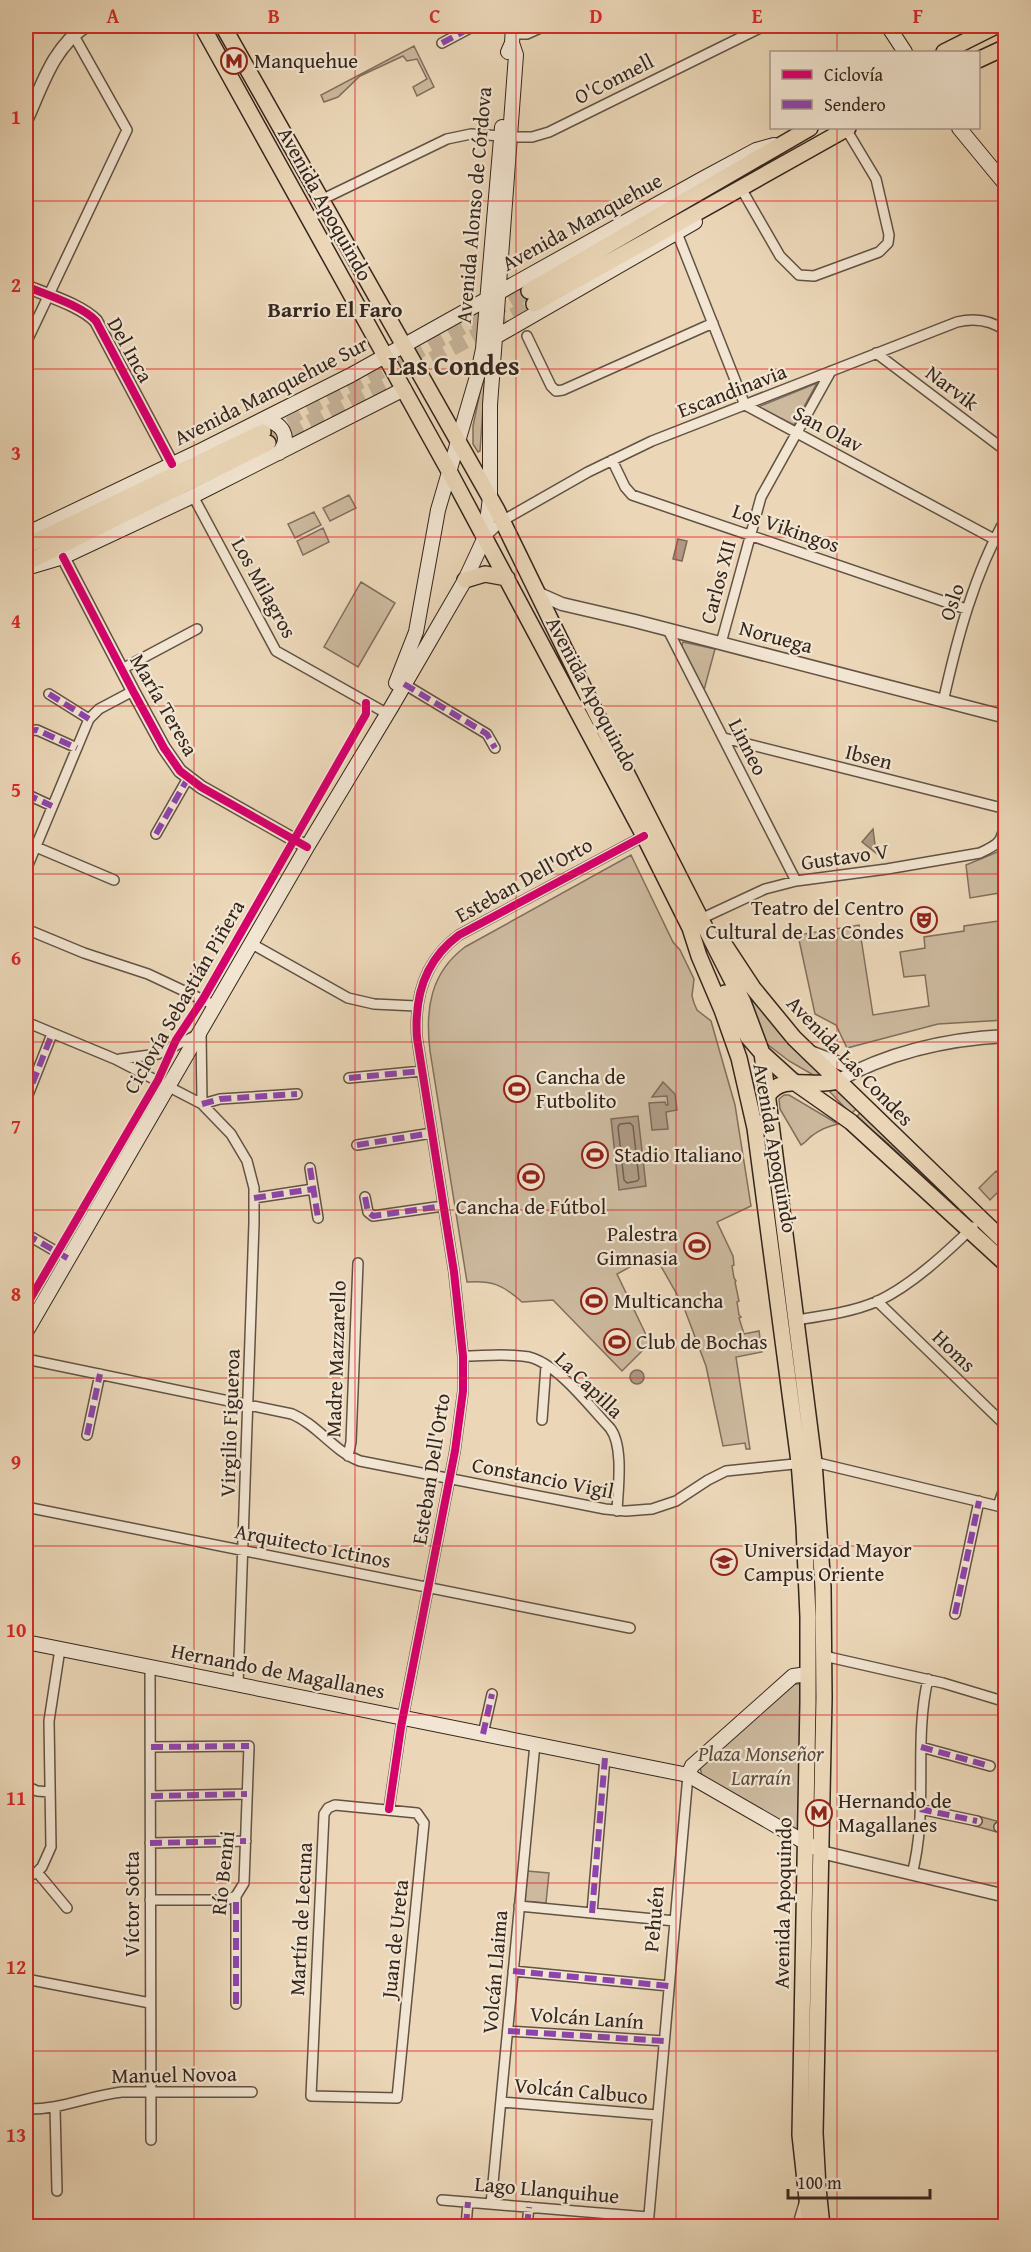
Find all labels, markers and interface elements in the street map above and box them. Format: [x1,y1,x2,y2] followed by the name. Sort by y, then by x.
[107,1,120,30] text: A
[268,1,280,30] text: B
[429,1,441,30] text: C
[589,1,603,30] text: D
[752,1,763,30] text: E
[913,1,923,30] text: F
[254,45,358,76] place label: Manquehue
[569,45,659,112] street label: O'Connell
[219,46,249,76] metro station icon: Manquehue
[770,51,980,129] legend
[824,61,883,88] text: Ciclovía
[448,85,499,325] street label: Avenida Alonso de Córdova
[824,91,886,118] text: Sendero
[11,102,21,131] text: 1
[270,121,381,286] street label: Avenida Apoquindo
[496,165,668,279] street label: Avenida Manquehue
[11,270,21,299] text: 2
[267,293,403,325] district label: Barrio El Faro
[100,311,161,388] street label: Del Inca
[168,328,373,453] street label: Avenida Manquehue Sur
[388,345,520,385] district label: Las Condes
[673,355,791,426] street label: Escandinavia
[919,357,986,418] street label: Narvik
[788,397,869,460] street label: San Olav
[11,438,21,467] text: 3
[728,495,844,560] street label: Los Vikingos
[224,532,305,644] street label: Los Milagros
[691,537,744,627] street label: Carlos XII
[931,579,972,625] street label: Oslo
[11,606,21,635] text: 4
[538,611,646,777] street label: Avenida Apoquindo
[736,612,816,661] street label: Noruega
[123,648,206,762] street label: María Teresa
[721,713,776,781] street label: Linneo
[842,736,896,777] street label: Ibsen
[11,775,21,804] text: 5
[449,829,598,930] street label: Esteban Dell'Orto
[799,835,891,878] street label: Gustavo V
[706,892,904,947] place label: Teatro del Centro Cultural de Las Condes
[115,894,252,1100] street label: Ciclovía Sebastián Piñera
[909,905,939,935] theatre icon: Teatro del Centro Cultural de Las Condes
[11,943,21,972] text: 6
[780,988,921,1133] street label: Avenida Las Condes
[536,1061,626,1116] place label: Cancha de Futbolito
[745,1061,806,1235] street label: Avenida Apoquindo
[502,1074,532,1104] sports icon: Cancha de Futbolito
[11,1111,21,1140] text: 7
[614,1139,742,1170] place label: Stadio Italiano
[580,1140,610,1170] sports icon: Stadio Italiano
[516,1162,546,1192] sports icon: Cancha de Fútbol
[456,1191,606,1222] place label: Cancha de Fútbol
[597,1218,678,1273] place label: Palestra Gimnasia
[682,1231,712,1261] sports icon: Palestra Gimnasia
[11,1279,21,1308] text: 8
[317,1280,354,1438] street label: Madre Mazzarello
[614,1285,724,1316] place label: Multicancha
[579,1286,609,1316] sports icon: Multicancha
[926,1322,983,1379] street label: Homs
[636,1326,768,1357] place label: Club de Bochas
[602,1327,632,1357] sports icon: Club de Bochas
[548,1344,631,1425] street label: La Capilla
[211,1348,248,1498] street label: Virgilio Figueroa
[403,1391,458,1547] street label: Esteban Dell'Orto
[11,1447,21,1476] text: 9
[470,1449,617,1506] street label: Constancio Vigil
[232,1515,394,1576] street label: Arquitecto Ictinos
[744,1534,912,1589] place label: Universidad Mayor Campus Oriente
[709,1547,739,1577] school or university icon: Universidad Mayor Campus Oriente
[6,1615,26,1644] text: 10
[168,1635,388,1706] street label: Hernando de Magallanes
[697,1738,825,1793] park label: Plaza Monseñor Larraín
[6,1783,26,1812] text: 11
[838,1785,952,1840] place label: Hernando de Magallanes
[804,1798,834,1828] metro station icon: Hernando de Magallanes
[766,1817,799,1989] street label: Avenida Apoquindo
[203,1829,242,1917] street label: Río Benni
[281,1841,320,1997] street label: Martín de Lecuna
[116,1851,147,1957] street label: Víctor Sotta
[373,1878,416,2003] street label: Juan de Ureta
[635,1885,672,1953] street label: Pehuén
[474,1909,515,2035] street label: Volcán Llaima
[6,1952,26,1981] text: 12
[529,1998,645,2037] street label: Volcán Lanín
[111,2058,237,2091] street label: Manuel Novoa
[513,2069,649,2112] street label: Volcán Calbuco
[6,2120,26,2149] text: 13
[788,2162,930,2200] scale bar
[473,2168,621,2211] street label: Lago Llanquihue
[797,2169,842,2196] text: 100 m

